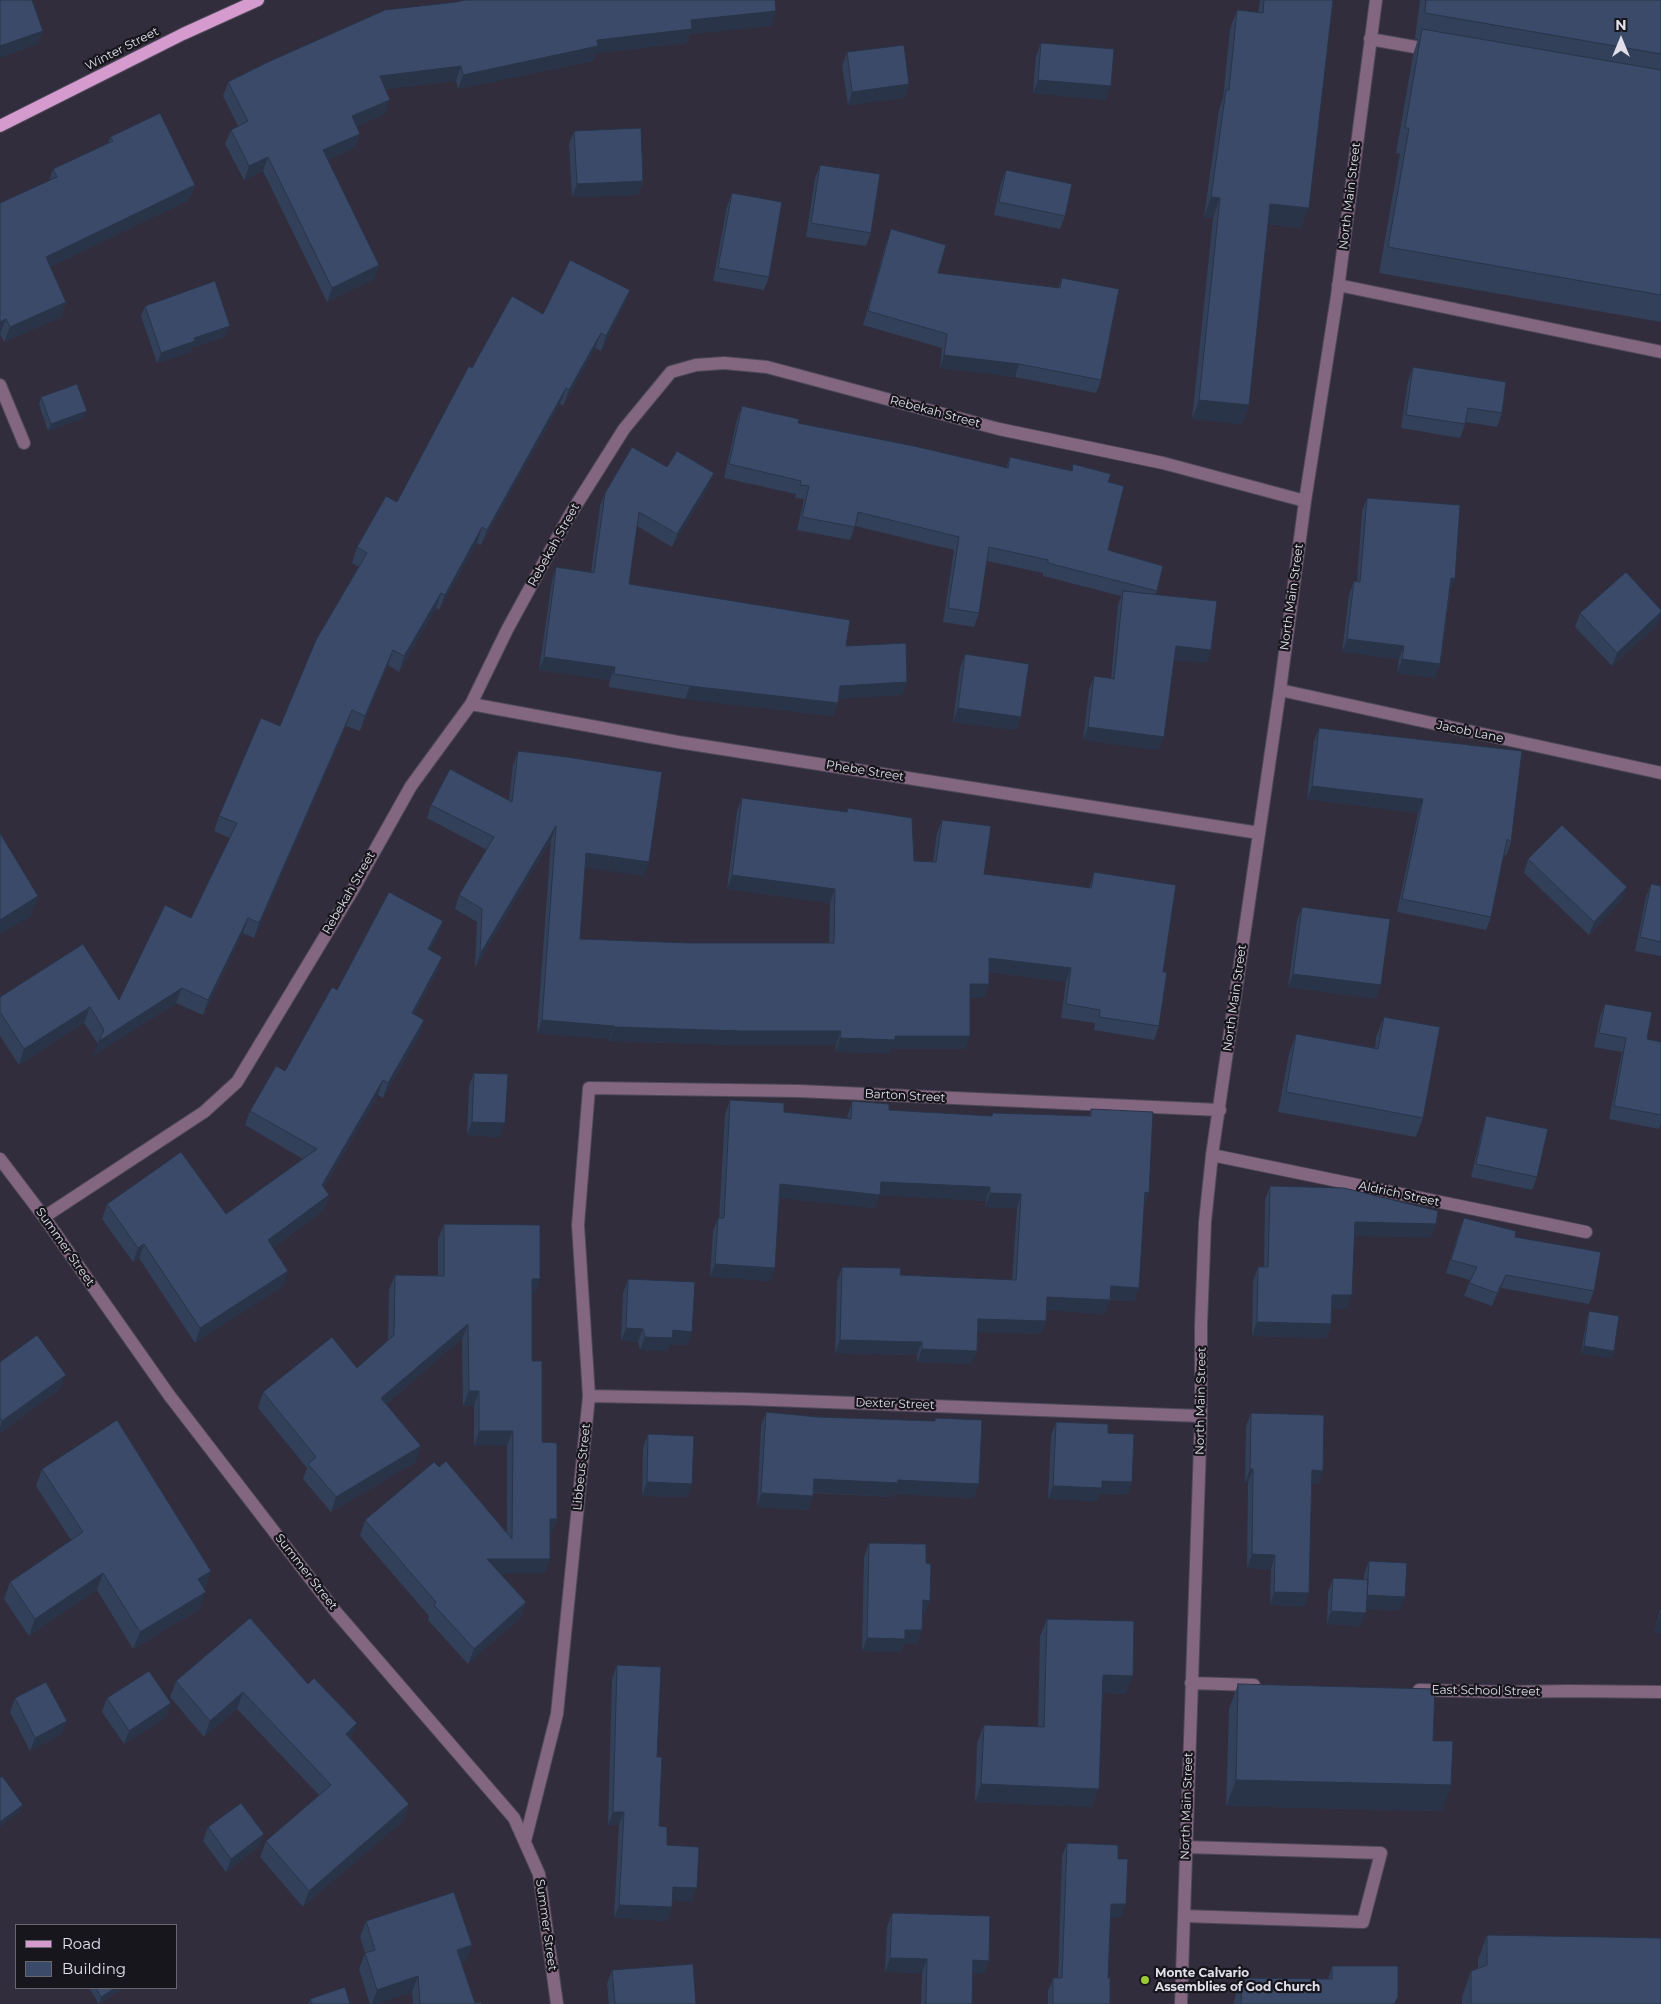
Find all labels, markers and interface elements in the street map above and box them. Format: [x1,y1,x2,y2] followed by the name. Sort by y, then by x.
[1596,15,1646,65] north arrow
[1615,16,1627,34] text: N
[83,24,161,74] street label: Winter Street
[1336,142,1364,250] street label: North Main Street
[888,393,982,431] street label: Rebekah Street
[525,501,583,589] street label: Rebekah Street
[1277,543,1307,651] street label: North Main Street
[1435,718,1505,746] street label: Jacob Lane
[825,758,905,784] street label: Phebe Street
[320,849,378,937] street label: Rebekah Street
[1220,944,1250,1052] street label: North Main Street
[864,1087,946,1105] street label: Barton Street
[1357,1178,1441,1210] street label: Aldrich Street
[33,1205,97,1289] street label: Summer Street
[1193,1347,1209,1455] street label: North Main Street
[855,1395,935,1413] street label: Dexter Street
[570,1423,594,1511] street label: Libbeus Street
[272,1531,340,1613] street label: Summer Street
[1432,1683,1540,1699] street label: East School Street
[1178,1752,1196,1860] street label: North Main Street
[532,1878,560,1972] street label: Summer Street
[15,1924,178,1989] legend
[62,1934,101,1953] text: Road
[62,1959,126,1978] text: Building
[1155,1966,1320,1994] place label: Monte Calvario Assemblies of God Church
[1139,1974,1151,1986] marker: Monte Calvario Assemblies of God Church

